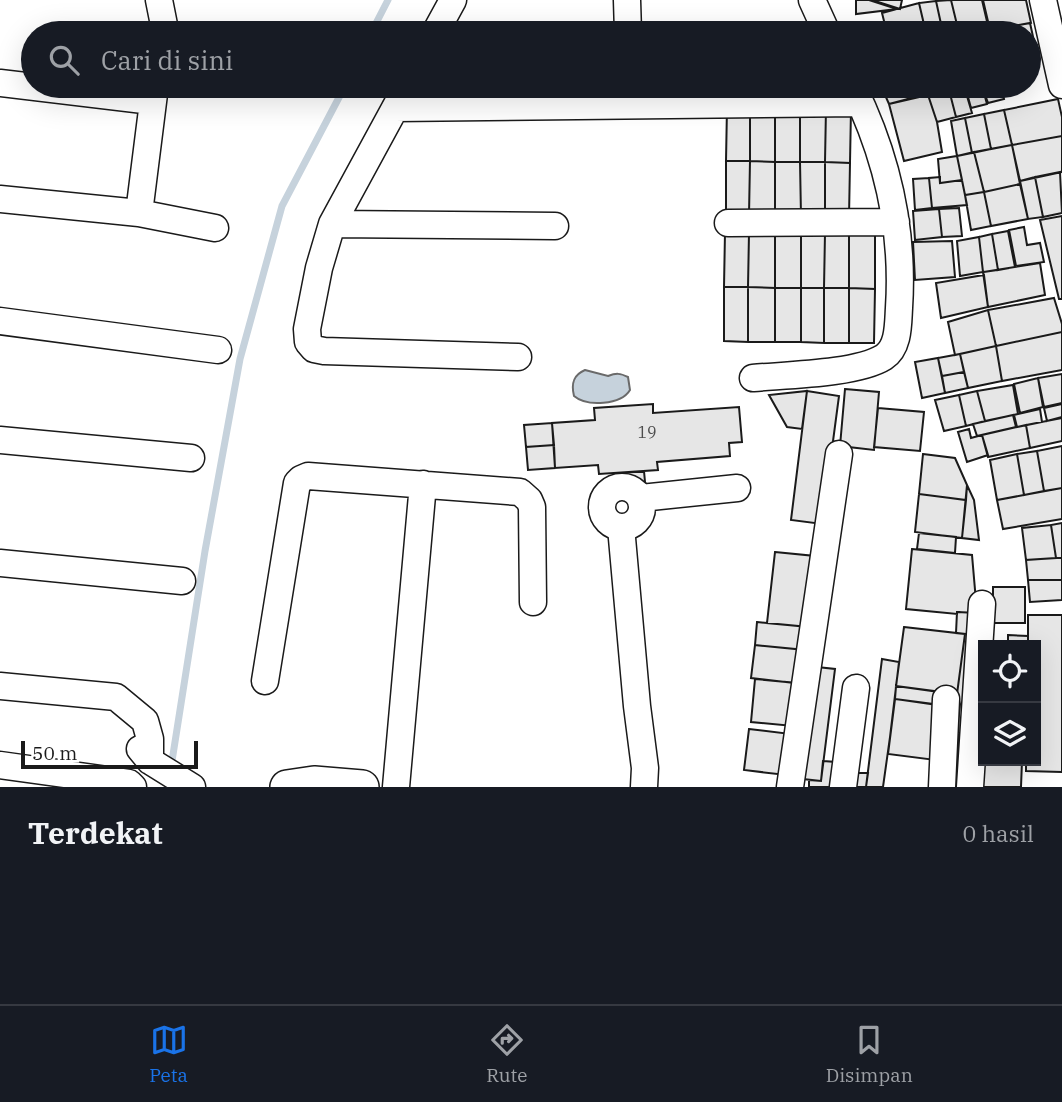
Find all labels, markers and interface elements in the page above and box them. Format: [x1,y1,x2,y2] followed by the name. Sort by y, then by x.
[21,21,1041,98] search box
[45,41,83,79] icon: search
[101,43,233,77] text: Cari di sini
[637,422,657,442] house number: 19
[978,640,1041,766] map controls
[978,640,1041,703] button: locate
[978,703,1041,766] button: layers
[21,738,198,770] scale bar
[32,741,77,765] text: 50 m
[28,813,163,852] text: Terdekat
[963,818,1034,848] text: 0 hasil
[149,1021,188,1087] tab: Peta
[486,1021,527,1087] tab: Rute
[826,1021,913,1087] tab: Disimpan

